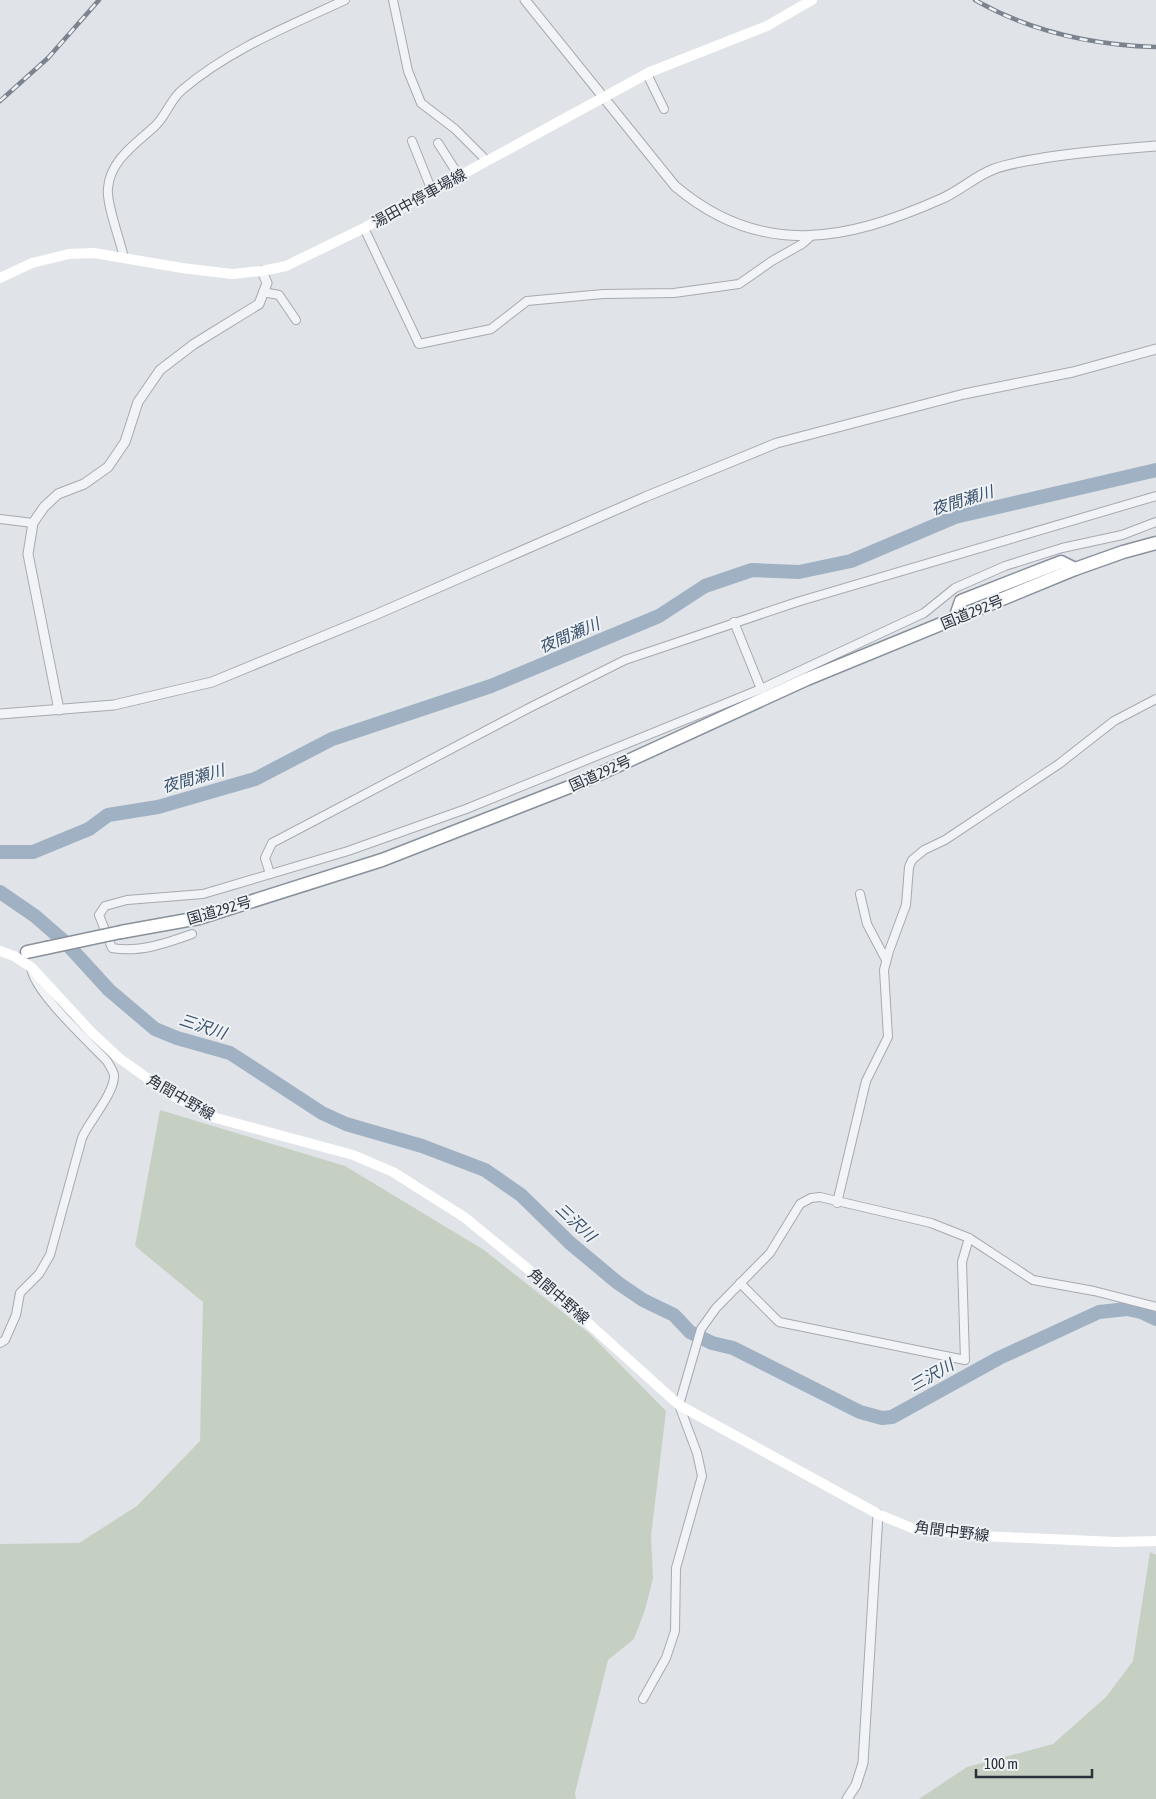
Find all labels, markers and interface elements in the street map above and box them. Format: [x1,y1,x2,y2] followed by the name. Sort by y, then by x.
[369,165,469,231] street label: 湯田中停車場線
[929,481,997,518] water label: 夜間瀬川
[938,592,1006,632] street label: 国道292号
[536,613,604,656] water label: 夜間瀬川
[566,752,634,794] street label: 国道292号
[160,760,228,795] water label: 夜間瀬川
[185,893,253,927] street label: 国道292号
[177,1010,231,1043] water label: 三沢川
[144,1071,218,1123] street label: 角間中野線
[552,1199,601,1246] water label: 三沢川
[525,1265,593,1327] street label: 角間中野線
[906,1355,958,1395] water label: 三沢川
[914,1518,990,1544] street label: 角間中野線
[976,1746,1092,1778] scale bar
[984,1755,1018,1772] text: 100 m

